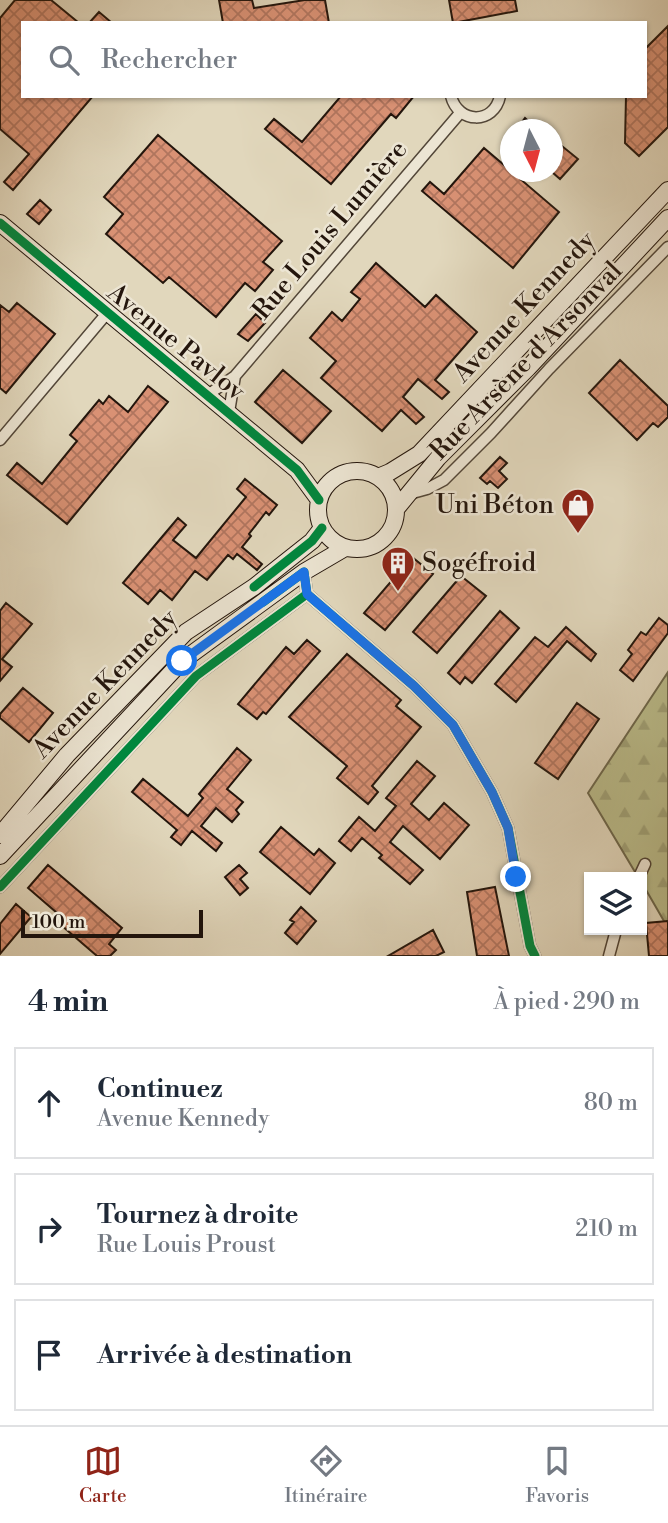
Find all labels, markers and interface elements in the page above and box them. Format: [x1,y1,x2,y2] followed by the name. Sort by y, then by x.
[21,21,647,98] search box
[45,41,83,79] icon: search
[101,44,237,76] text: Rechercher
[500,119,563,182] north arrow
[246,134,414,326] street label: Rue Louis Lumière
[445,225,602,390] street label: Avenue Kennedy
[423,255,629,467] street label: Rue Arsène d'Arsonval
[100,276,252,408] street label: Avenue Pavlov
[559,486,597,535] shop icon: Uni Béton
[436,489,554,521] place label: Uni Béton
[379,544,417,593] building icon: Sogéfroid
[422,547,536,579] place label: Sogéfroid
[25,603,184,766] street label: Avenue Kennedy
[166,645,197,676] route start
[500,861,531,892] route end
[584,872,647,935] map controls
[584,872,647,935] button: layers
[21,907,203,939] scale bar
[32,910,85,934] text: 100 m
[28,983,108,1021] text: 4 min
[493,988,640,1016] text: À pied · 290 m
[97,1073,223,1105] text: Continuez
[30,1084,68,1122] icon: ahead
[584,1089,638,1117] text: 80 m
[97,1105,269,1133] text: Avenue Kennedy
[97,1199,299,1231] text: Tournez à droite
[30,1210,68,1248] icon: right
[575,1215,638,1243] text: 210 m
[97,1231,276,1259] text: Rue Louis Proust
[30,1336,68,1374] icon: arrive
[97,1339,352,1371] text: Arrivée à destination
[79,1442,127,1508] tab: Carte
[285,1442,367,1508] tab: Itinéraire
[525,1442,589,1508] tab: Favoris

